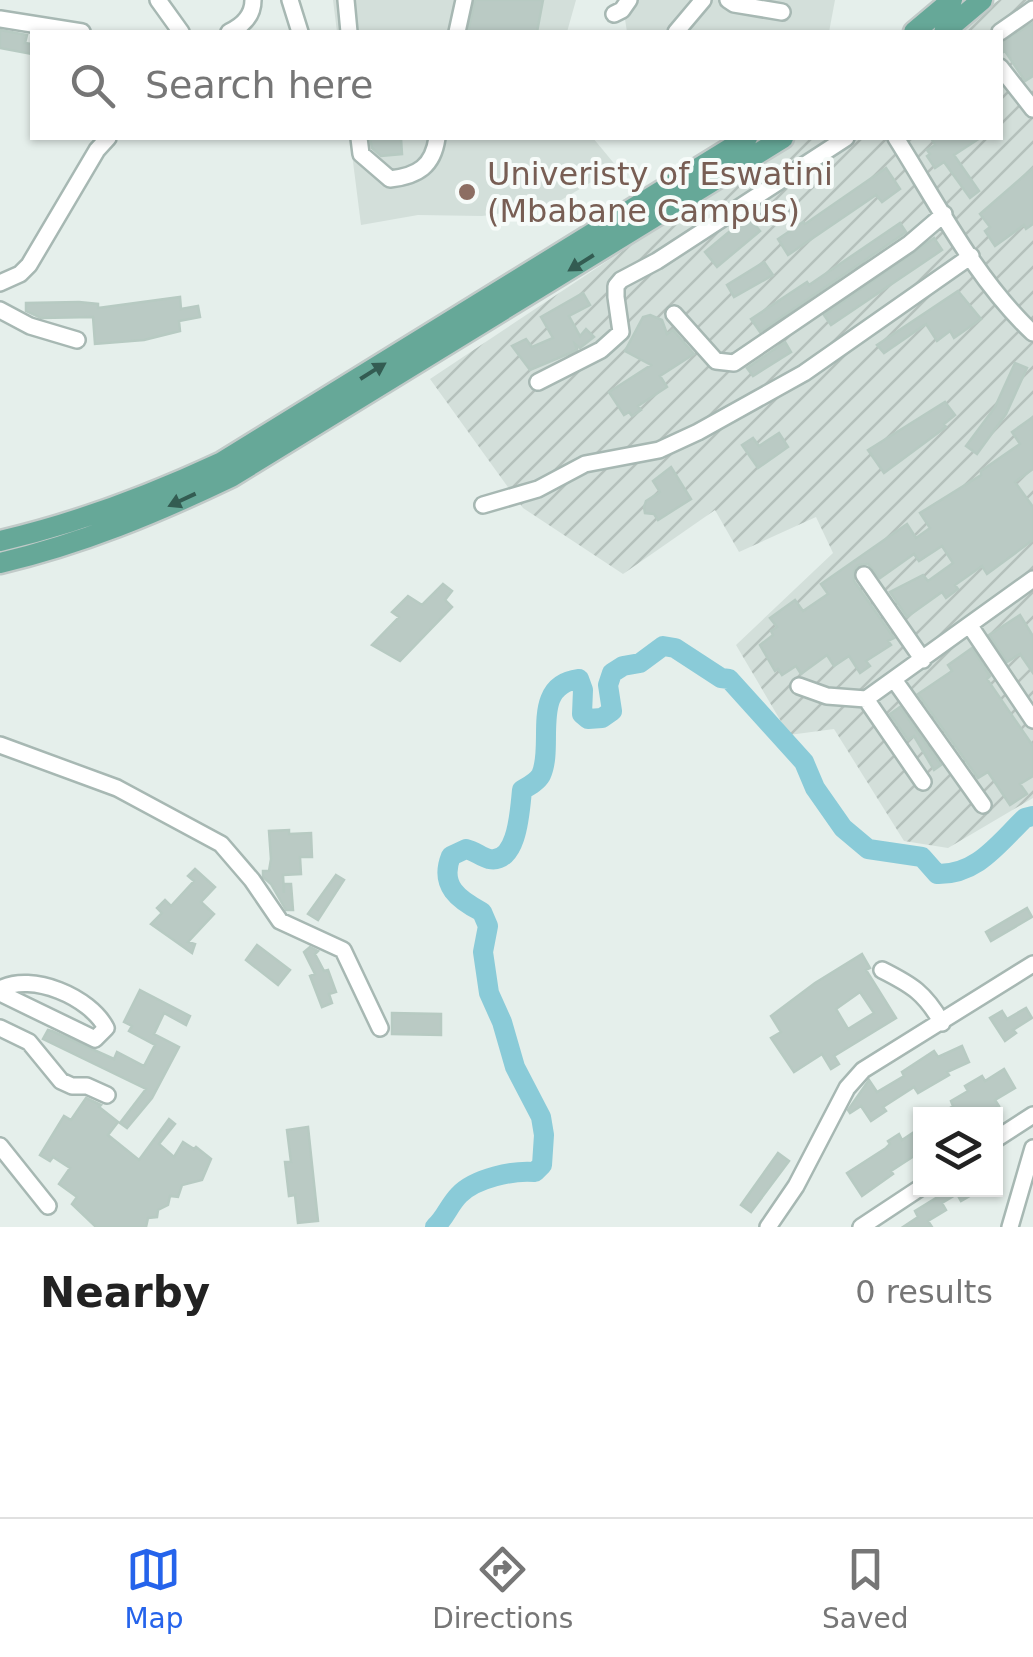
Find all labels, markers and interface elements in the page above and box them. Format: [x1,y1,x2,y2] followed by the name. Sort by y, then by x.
[30,30,1003,140] search box
[65,58,120,113] icon: search
[145,63,373,107] text: Search here
[487,155,833,230] place label: Univeristy of Eswatini (Mbabane Campus)
[456,181,478,203] marker: Univeristy of Eswatini (Mbabane Campus)
[567,254,595,271] one-way arrow
[359,363,387,381] one-way arrow
[167,492,196,509] one-way arrow
[913,1107,1003,1197] map controls
[913,1107,1003,1197] button: layers
[40,1268,210,1317] text: Nearby
[855,1273,993,1311] text: 0 results
[124,1542,183,1635] tab: Map
[432,1542,573,1635] tab: Directions
[822,1542,909,1635] tab: Saved

